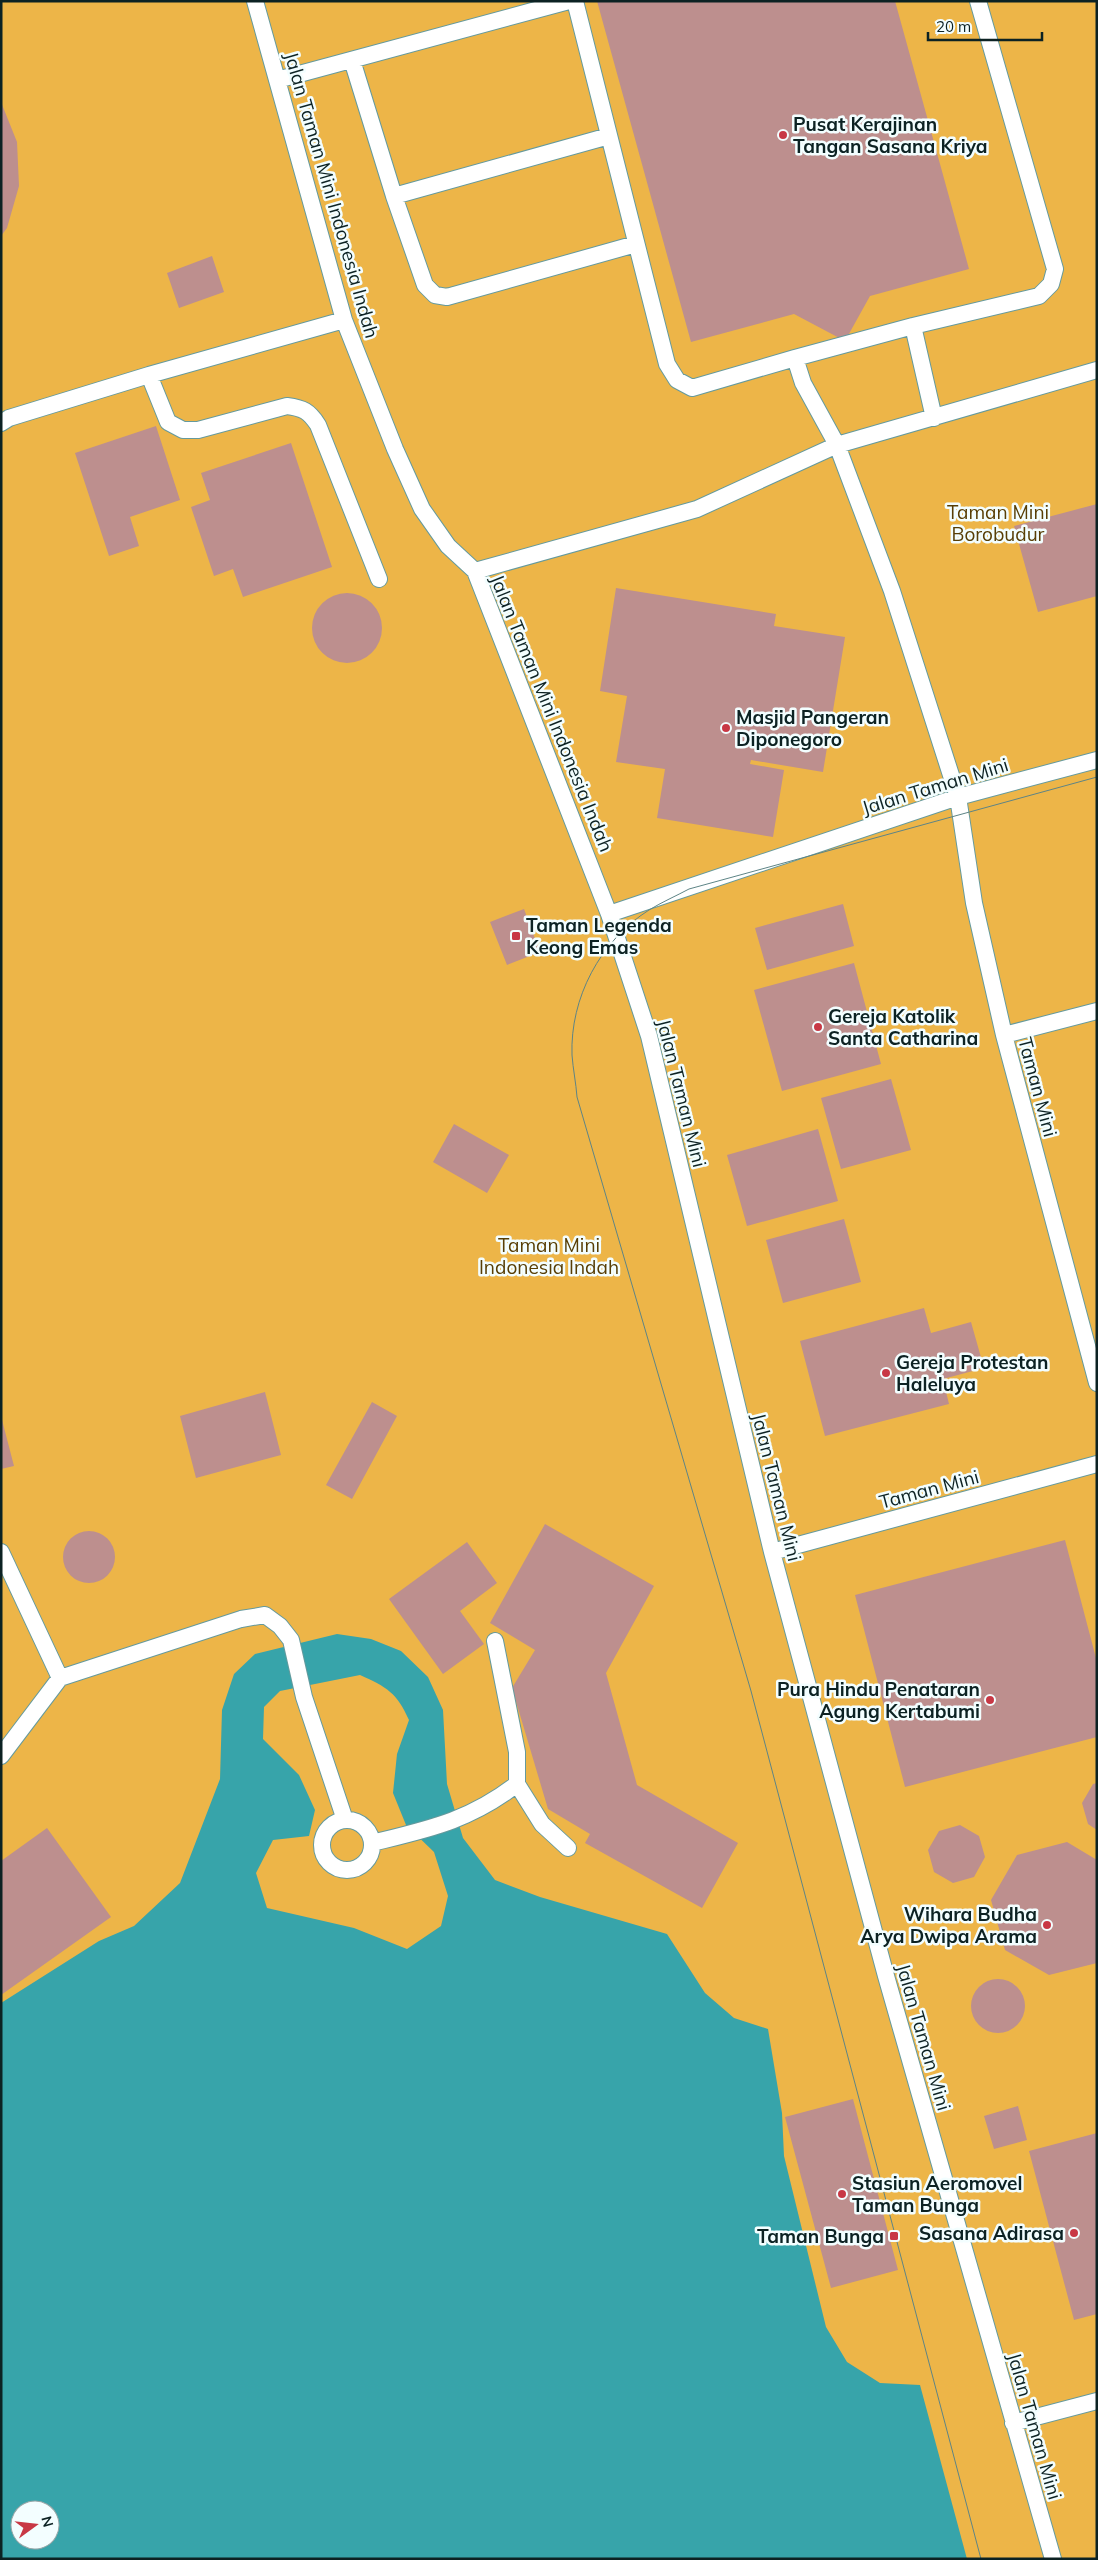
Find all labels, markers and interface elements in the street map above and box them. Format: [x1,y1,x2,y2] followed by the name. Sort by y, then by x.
[928,10,1042,42] scale bar
[936,17,971,36] text: 20 m
[280,49,384,341] street label: Jalan Taman Mini Indonesia Indah
[793,112,988,158] place label: Pusat Kerajinan Tangan Sasana Kriya
[777,129,789,141] marker: Pusat Kerajinan Tangan Sasana Kriya
[947,500,1049,546] park label: Taman Mini Borobudur
[485,571,619,855] street label: Jalan Taman Mini Indonesia Indah
[736,705,889,751] place label: Masjid Pangeran Diponegoro
[720,722,732,734] marker: Masjid Pangeran Diponegoro
[859,752,1011,820] street label: Jalan Taman Mini
[526,913,672,959] place label: Taman Legenda Keong Emas
[510,930,522,942] marker: Taman Legenda Keong Emas
[828,1004,978,1050] place label: Gereja Katolik Santa Catharina
[652,1016,712,1170] street label: Jalan Taman Mini
[812,1021,824,1033] marker: Gereja Katolik Santa Catharina
[1013,1035,1063,1139] street label: Taman Mini
[479,1233,619,1279] park label: Taman Mini Indonesia Indah
[896,1350,1048,1396] place label: Gereja Protestan Haleluya
[880,1367,892,1379] marker: Gereja Protestan Haleluya
[747,1410,807,1564] street label: Jalan Taman Mini
[877,1464,981,1514] street label: Taman Mini
[777,1677,980,1723] place label: Pura Hindu Penataran Agung Kertabumi
[984,1694,996,1706] marker: Pura Hindu Penataran Agung Kertabumi
[860,1902,1037,1948] place label: Wihara Budha Arya Dwipa Arama
[1041,1919,1053,1931] marker: Wihara Budha Arya Dwipa Arama
[892,1961,956,2113] street label: Jalan Taman Mini
[852,2171,1022,2217] place label: Stasiun Aeromovel Taman Bunga
[836,2188,848,2200] marker: Stasiun Aeromovel Taman Bunga
[919,2221,1064,2245] place label: Sasana Adirasa
[757,2224,884,2248] place label: Taman Bunga
[1068,2227,1080,2239] marker: Sasana Adirasa
[888,2230,900,2242] marker: Taman Bunga
[1003,2350,1067,2502] street label: Jalan Taman Mini
[10,2500,60,2550] north arrow
[37,2514,58,2529] text: N

